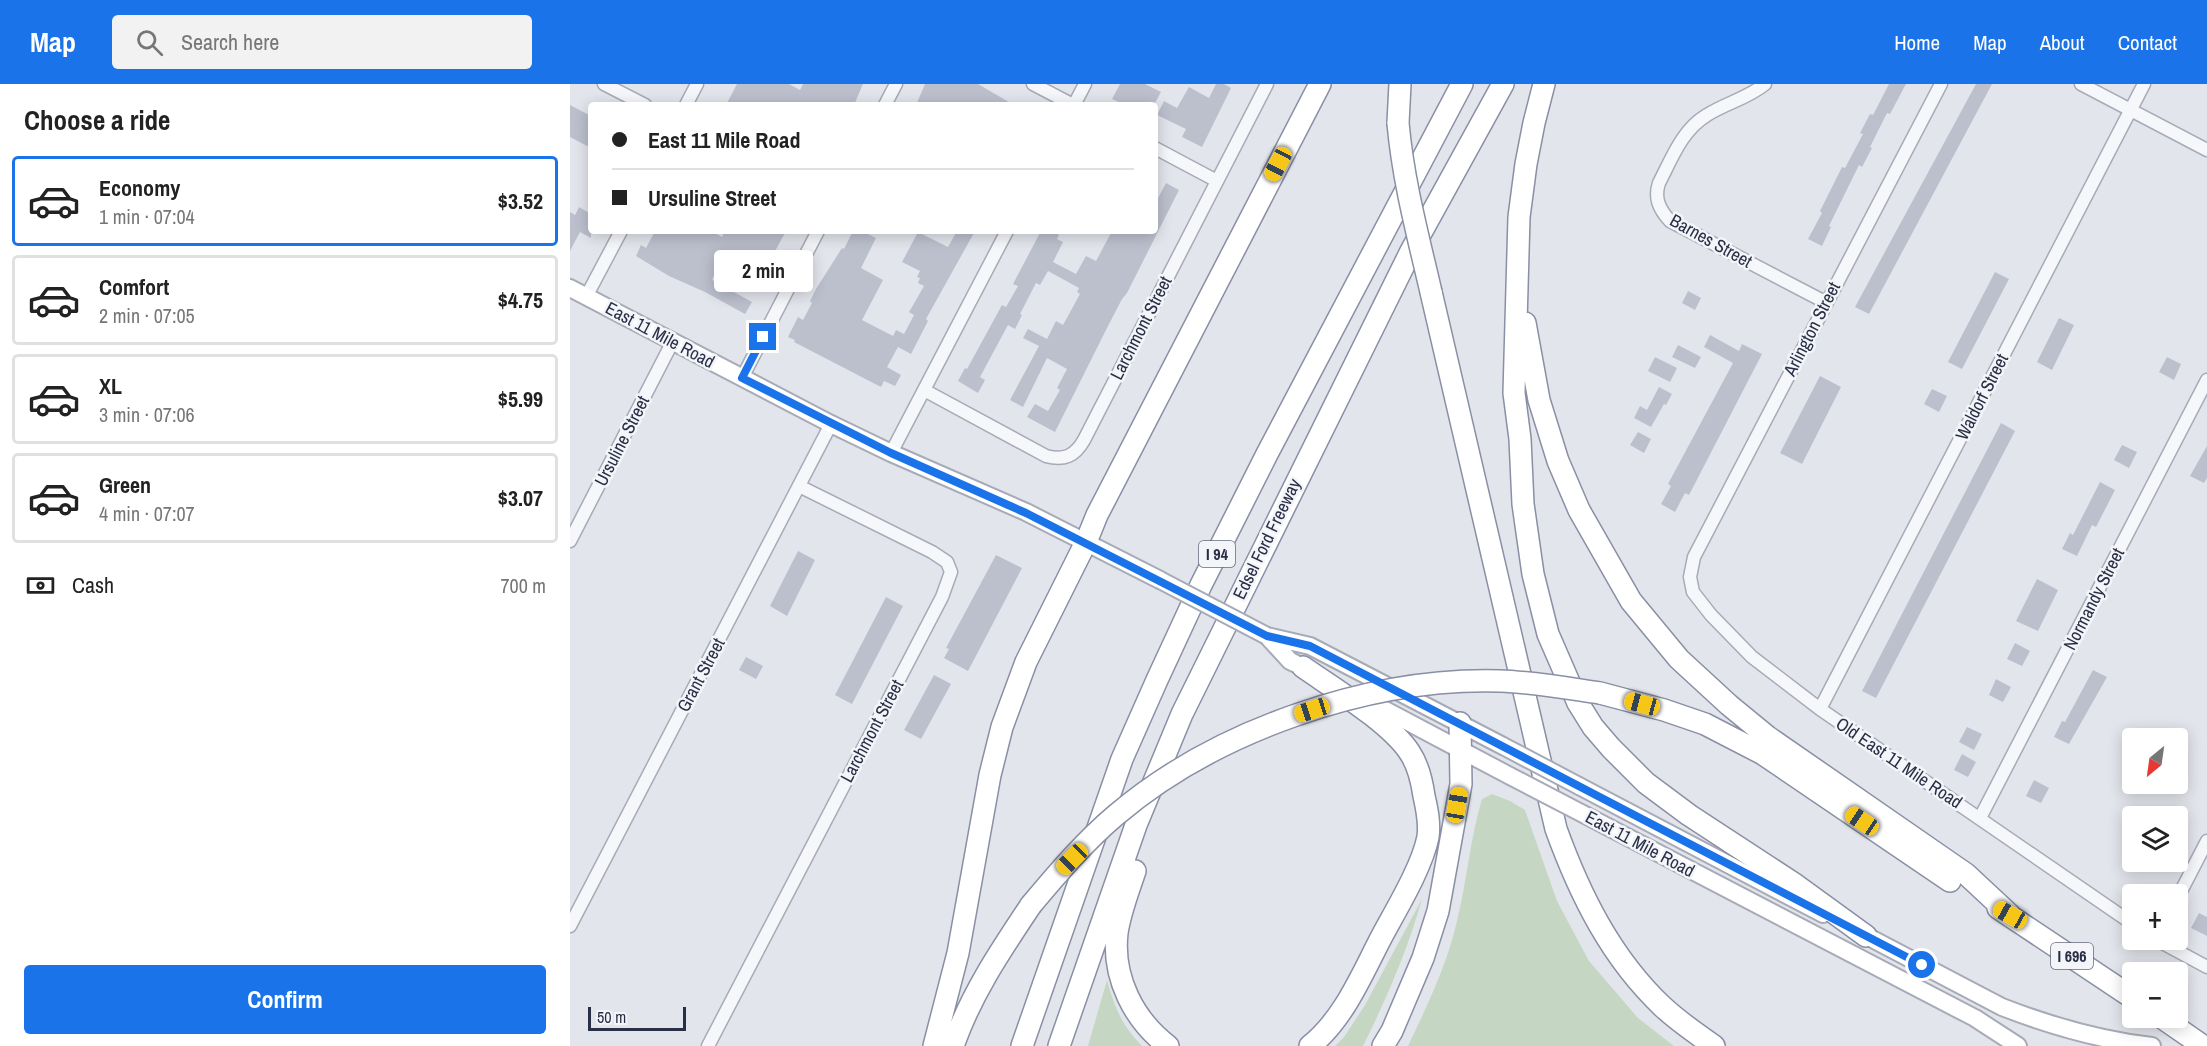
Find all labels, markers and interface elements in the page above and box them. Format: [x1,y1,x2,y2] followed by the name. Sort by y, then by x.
[112,15,532,69] search box
[30,23,76,61] text: Map
[133,26,166,59] icon: search
[181,27,279,57] text: Search here
[1894,28,1940,57] text: Home
[1973,28,2007,57] text: Map
[2040,28,2085,57] text: About
[2118,28,2177,57] text: Contact
[24,102,170,138] text: Choose a ride
[648,125,800,155] text: East 11 Mile Road
[1262,144,1294,184] car
[99,173,180,203] text: Economy
[27,174,81,228] icon: car
[648,183,776,213] text: Ursuline Street
[498,186,543,216] text: $3.52
[99,203,195,230] text: 1 min · 07:04
[1666,208,1757,273] street label: Barnes Street
[714,250,812,292] callout: 2 min
[742,257,785,284] text: 2 min
[99,272,169,302] text: Comfort
[1104,272,1177,384] street label: Larchmont Street
[27,273,81,327] icon: car
[1777,277,1846,381] street label: Arlington Street
[498,285,543,315] text: $4.75
[601,295,719,374] street label: East 11 Mile Road
[99,302,195,329] text: 2 min · 07:05
[749,323,776,350] route end
[1949,349,2014,444] street label: Waldorf Street
[99,371,122,401] text: XL
[27,372,81,426] icon: car
[498,384,543,414] text: $5.99
[588,391,655,490] street label: Ursuline Street
[99,401,195,428] text: 3 min · 07:06
[99,470,151,500] text: Green
[27,471,81,525] icon: car
[1227,474,1307,603] street label: Edsel Ford Freeway
[498,483,543,513] text: $3.07
[99,500,195,527] text: 4 min · 07:07
[1199,541,1235,567] road number: I 94
[2057,543,2130,654] street label: Normandy Street
[24,569,57,602] icon: cash
[72,570,114,600] text: Cash
[500,572,546,599] text: 700 m
[671,633,730,716] street label: Grant Street
[834,675,909,787] street label: Larchmont Street
[1622,691,1662,717] car
[1292,696,1332,724] car
[1831,711,1967,814] street label: Old East 11 Mile Road
[2122,728,2188,794] north arrow
[2122,728,2188,1028] map controls
[1445,786,1469,824] car
[1842,803,1882,839] car
[1581,804,1699,883] street label: East 11 Mile Road
[2122,806,2188,872] button: layers
[1053,840,1091,878] car
[2122,884,2188,950] button: +
[1990,898,2030,932] car
[2051,943,2093,969] road number: I 696
[1908,951,1935,978] route start
[2122,962,2188,1028] button: −
[24,965,546,1034] button: Confirm
[588,1004,686,1032] scale bar
[597,1006,626,1028] text: 50 m

